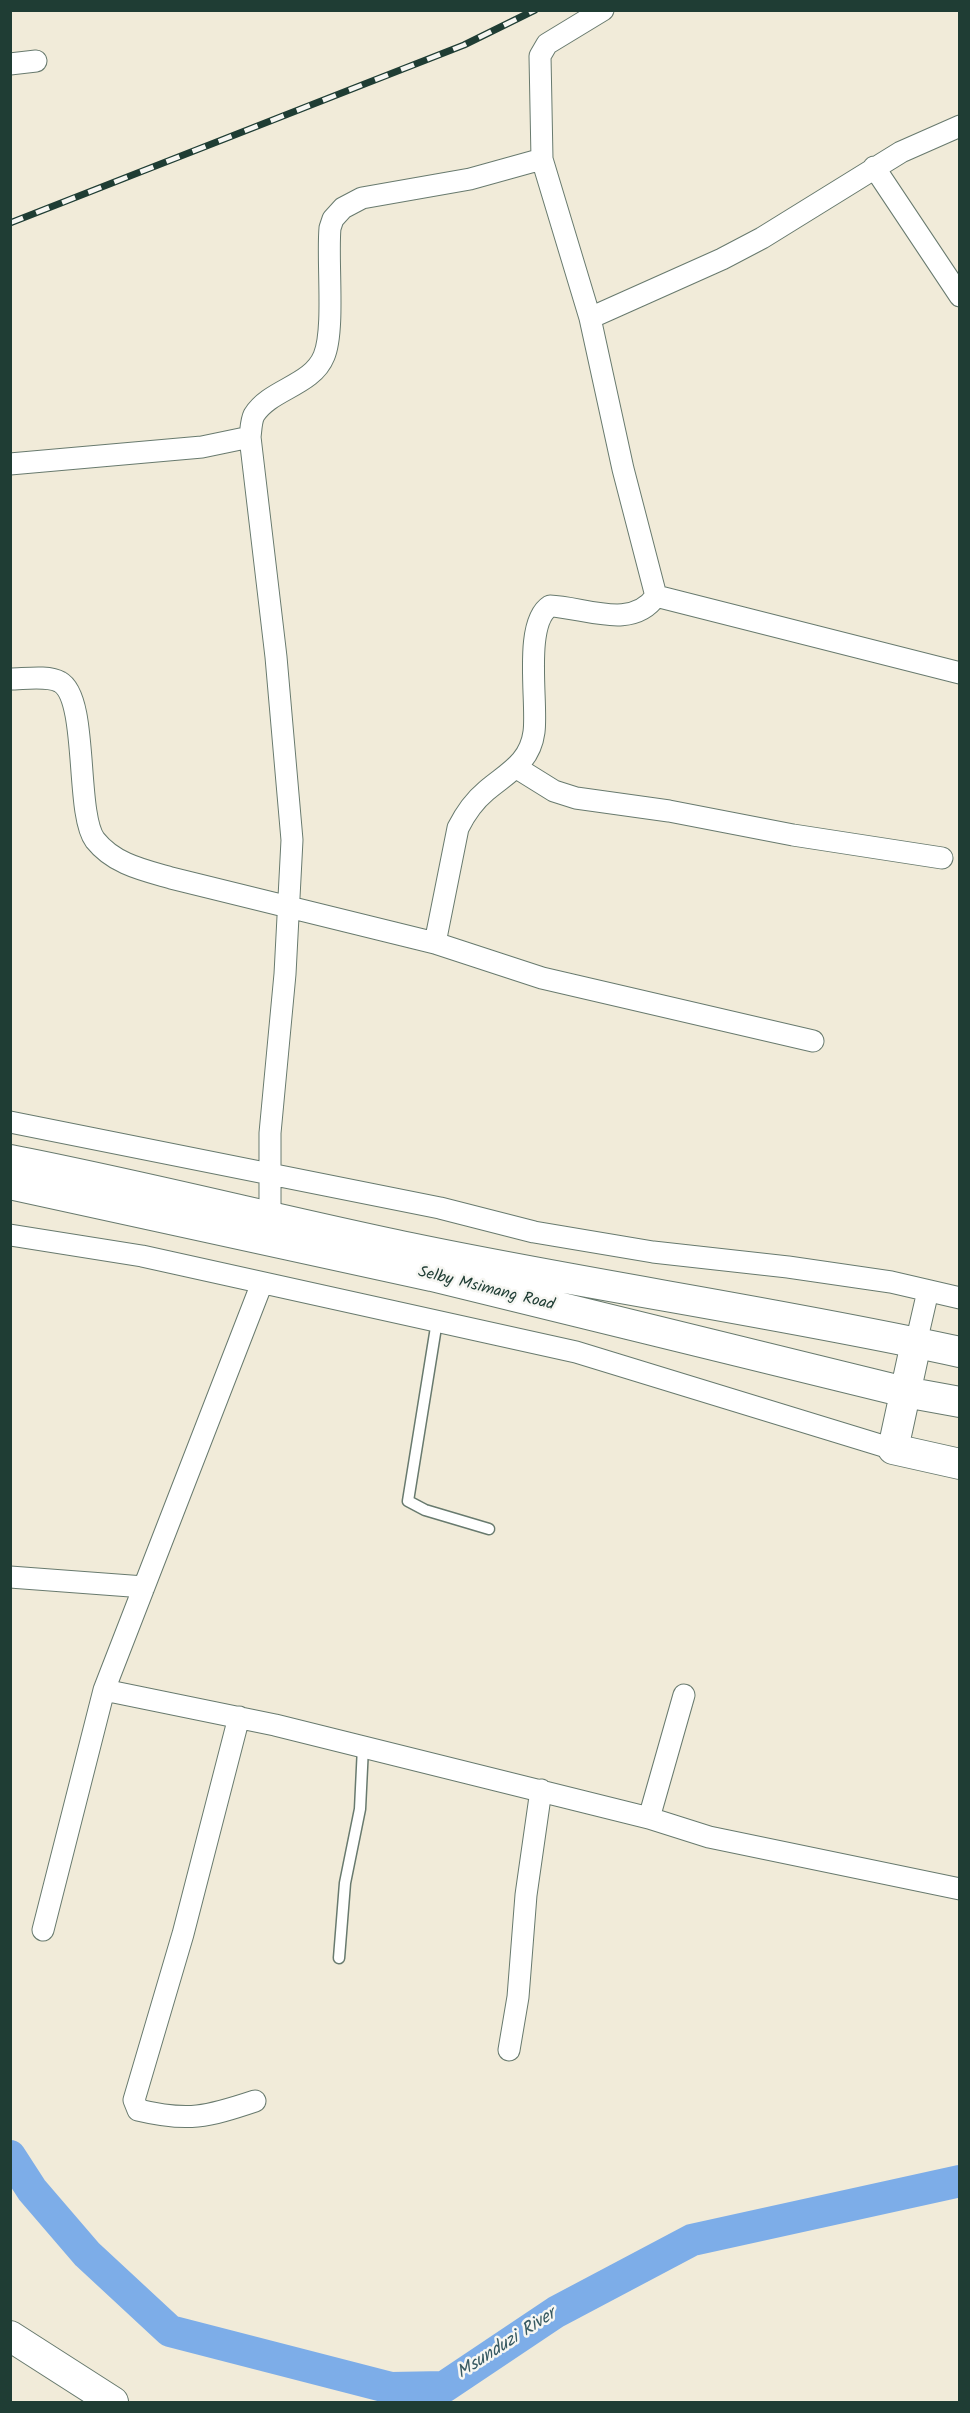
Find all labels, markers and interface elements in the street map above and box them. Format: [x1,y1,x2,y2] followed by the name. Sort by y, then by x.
[416,1264,556,1316] street label: Selby Msimang Road
[453,2305,561,2385] water label: Msunduzi River

